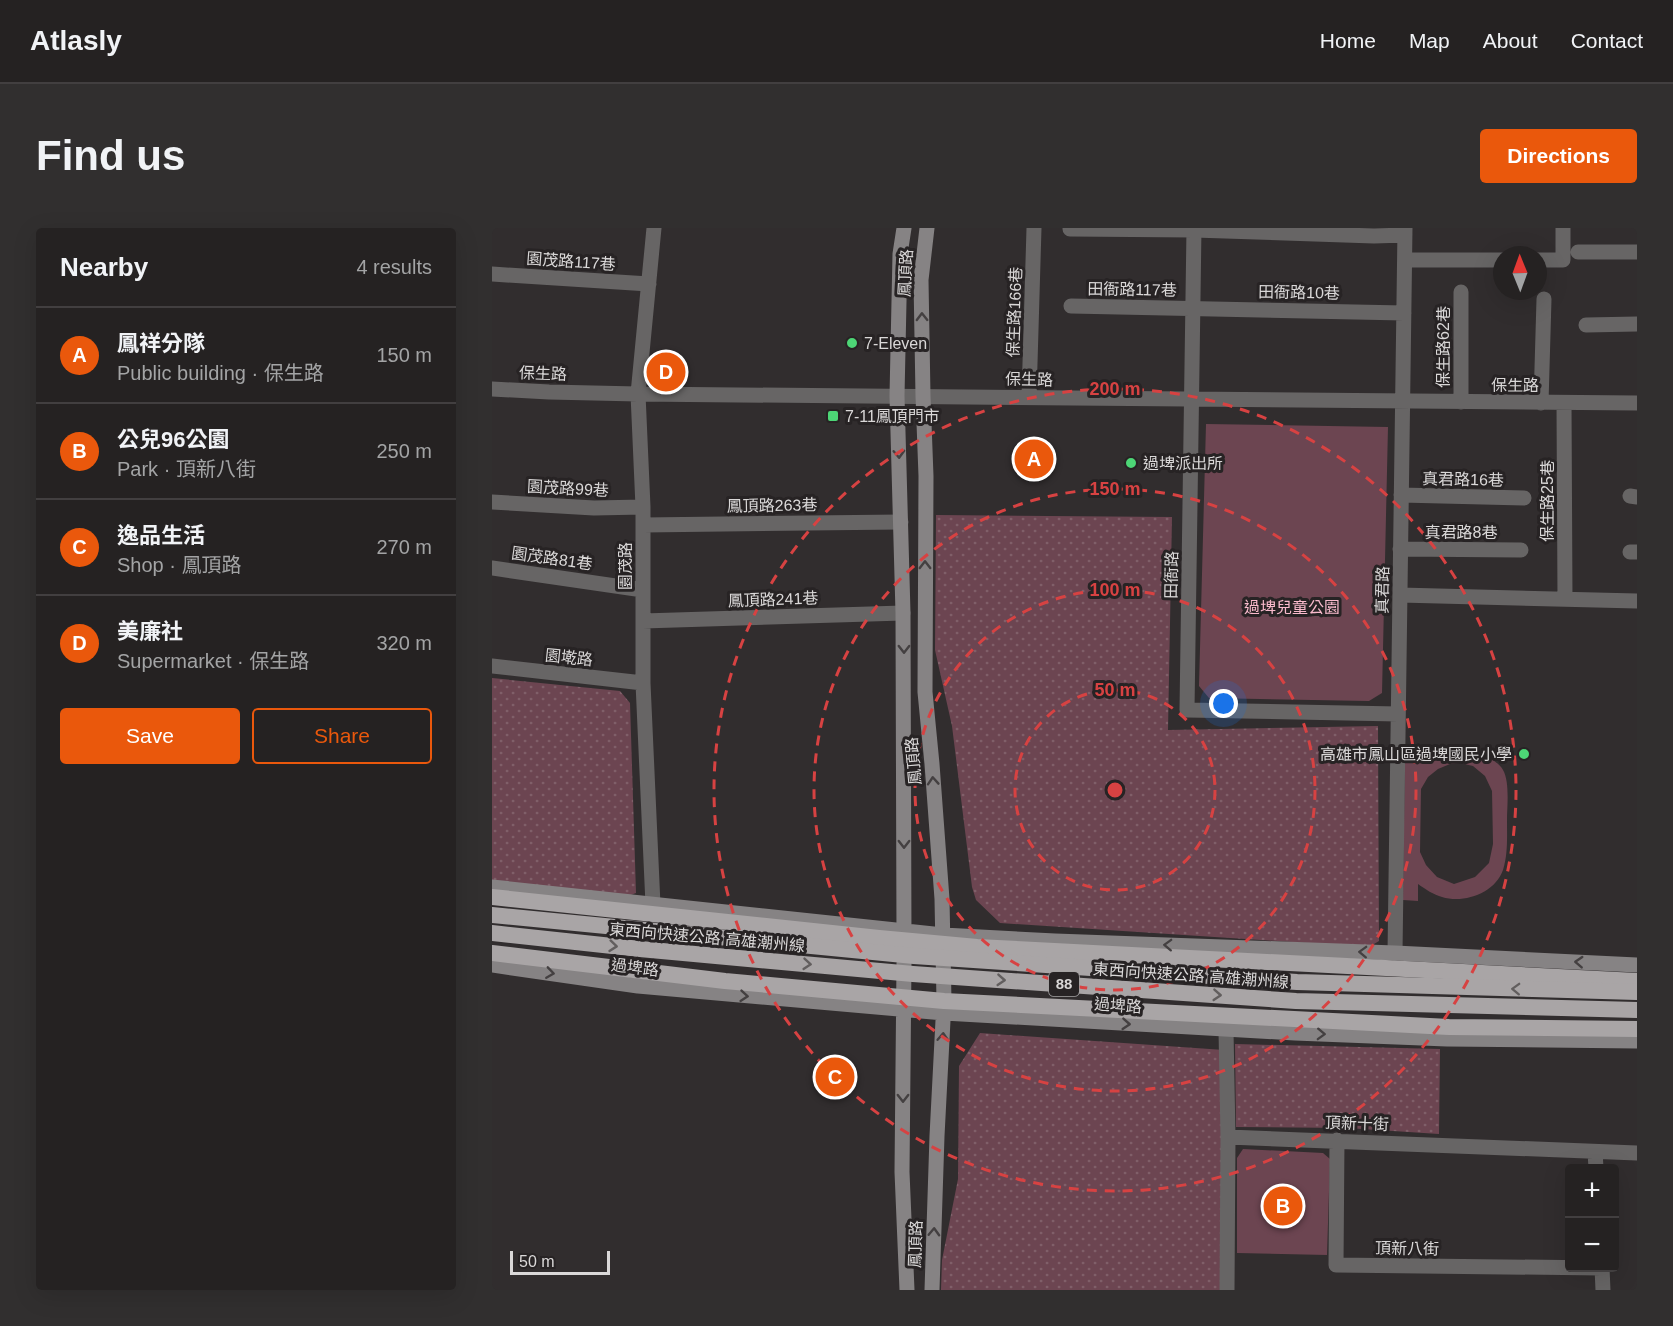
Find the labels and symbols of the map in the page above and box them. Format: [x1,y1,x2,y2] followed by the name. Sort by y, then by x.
[1493,246,1547,300] north arrow
[896,249,915,297] street label: 鳳頂路
[526,250,616,273] street label: 園茂路117巷
[1004,266,1025,358] street label: 保生路166巷
[1087,280,1177,299] street label: 田衙路117巷
[1258,283,1340,302] street label: 田衙路10巷
[1435,306,1452,388] street label: 保生路62巷
[916,312,928,321] one-way arrow
[864,335,927,352] place label: 7-Eleven
[845,336,859,350] marker: 7-Eleven
[646,350,686,394] pin: D
[519,364,567,383] street label: 保生路
[1005,371,1053,388] street label: 保生路
[1491,377,1539,394] street label: 保生路
[1089,379,1141,399] text: 200 m
[845,408,940,425] place label: 7-11鳳頂門市
[826,409,840,423] marker: 7-11鳳頂門市
[1014,436,1054,482] pin: A
[893,450,906,459] one-way arrow
[1143,455,1223,472] place label: 過埤派出所
[1124,456,1138,470] marker: 過埤派出所
[1539,460,1556,542] street label: 保生路25巷
[1422,470,1504,489] street label: 真君路16巷
[527,478,609,499] street label: 園茂路99巷
[1089,479,1141,499] text: 150 m
[727,496,818,515] street label: 鳳頂路263巷
[1425,524,1497,541] street label: 真君路8巷
[617,542,634,590] street label: 園茂路
[510,544,594,573] street label: 園茂路81巷
[1163,551,1180,599] street label: 田衙路
[919,561,931,570] one-way arrow
[1374,566,1391,614] street label: 真君路
[1089,580,1141,600] text: 100 m
[727,589,819,610] street label: 鳳頂路241巷
[1244,599,1340,616] park label: 過埤兒童公園
[898,645,910,654] one-way arrow
[544,647,594,668] street label: 園墘路
[1094,680,1136,700] text: 50 m
[1209,689,1238,718] your location
[903,736,924,786] street label: 鳳頂路
[1320,746,1512,763] place label: 高雄市鳳山區過埤國民小學
[1517,747,1531,761] marker: 高雄市鳳山區過埤國民小學
[927,776,940,785] one-way arrow
[1105,780,1125,800] centre of rings
[898,840,910,849] one-way arrow
[608,920,806,955] street label: 東西向快速公路 高雄潮州線
[1163,939,1172,952] one-way arrow
[608,940,617,952] one-way arrow
[1358,946,1367,958] one-way arrow
[610,956,660,979] street label: 過埤路
[1574,956,1583,969] one-way arrow
[802,957,811,970] one-way arrow
[1092,960,1290,991] street label: 東西向快速公路 高雄潮州線
[545,967,554,979] one-way arrow
[1049,972,1079,996] road number: 88
[997,973,1006,986] one-way arrow
[1511,982,1520,995] one-way arrow
[1212,988,1221,1001] one-way arrow
[739,989,748,1002] one-way arrow
[1093,995,1143,1016] street label: 過埤路
[1122,1017,1131,1030] one-way arrow
[1317,1028,1326,1041] one-way arrow
[936,1032,949,1041] one-way arrow
[816,1054,854,1100] pin: C
[896,1093,909,1102] one-way arrow
[1325,1114,1389,1133] street label: 頂新十街
[1264,1184,1302,1228] pin: B
[906,1220,925,1268] street label: 鳳頂路
[927,1227,940,1236] one-way arrow
[1375,1239,1439,1258] street label: 頂新八街
[510,1248,610,1276] scale bar

